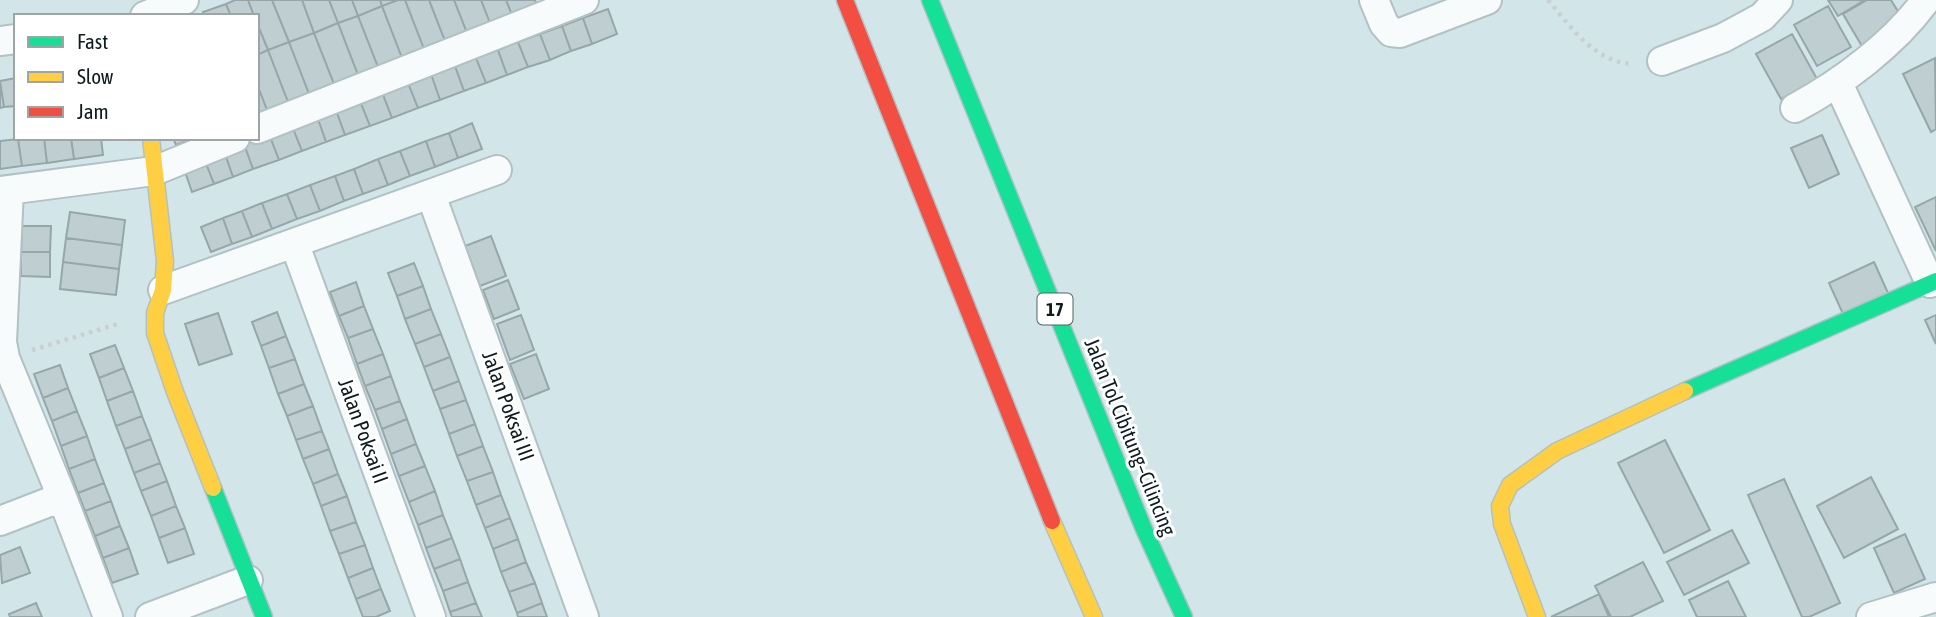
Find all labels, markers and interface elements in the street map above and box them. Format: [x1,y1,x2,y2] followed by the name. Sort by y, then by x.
[14,14,259,140] legend
[77,29,108,53] text: Fast
[77,64,114,88] text: Slow
[77,99,109,123] text: Jam
[1038,294,1072,324] road number: 17
[1080,334,1182,539] street label: Jalan Tol Cibitung–Cilincing
[478,348,540,464] street label: Jalan Poksai III
[334,375,394,486] street label: Jalan Poksai II

